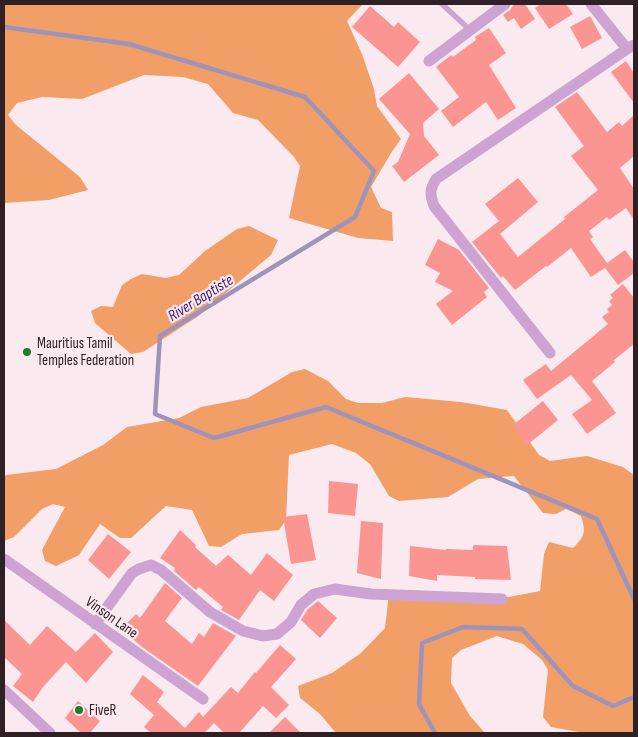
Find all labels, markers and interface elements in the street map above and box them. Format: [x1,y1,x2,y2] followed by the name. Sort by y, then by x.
[165,271,237,326] water label: River Baptiste
[37,334,134,370] place label: Mauritius Tamil Temples Federation
[21,346,33,358] marker: Mauritius Tamil Temples Federation
[82,592,142,642] street label: Vinson Lane
[89,701,116,720] place label: FiveR
[73,704,85,716] marker: FiveR

